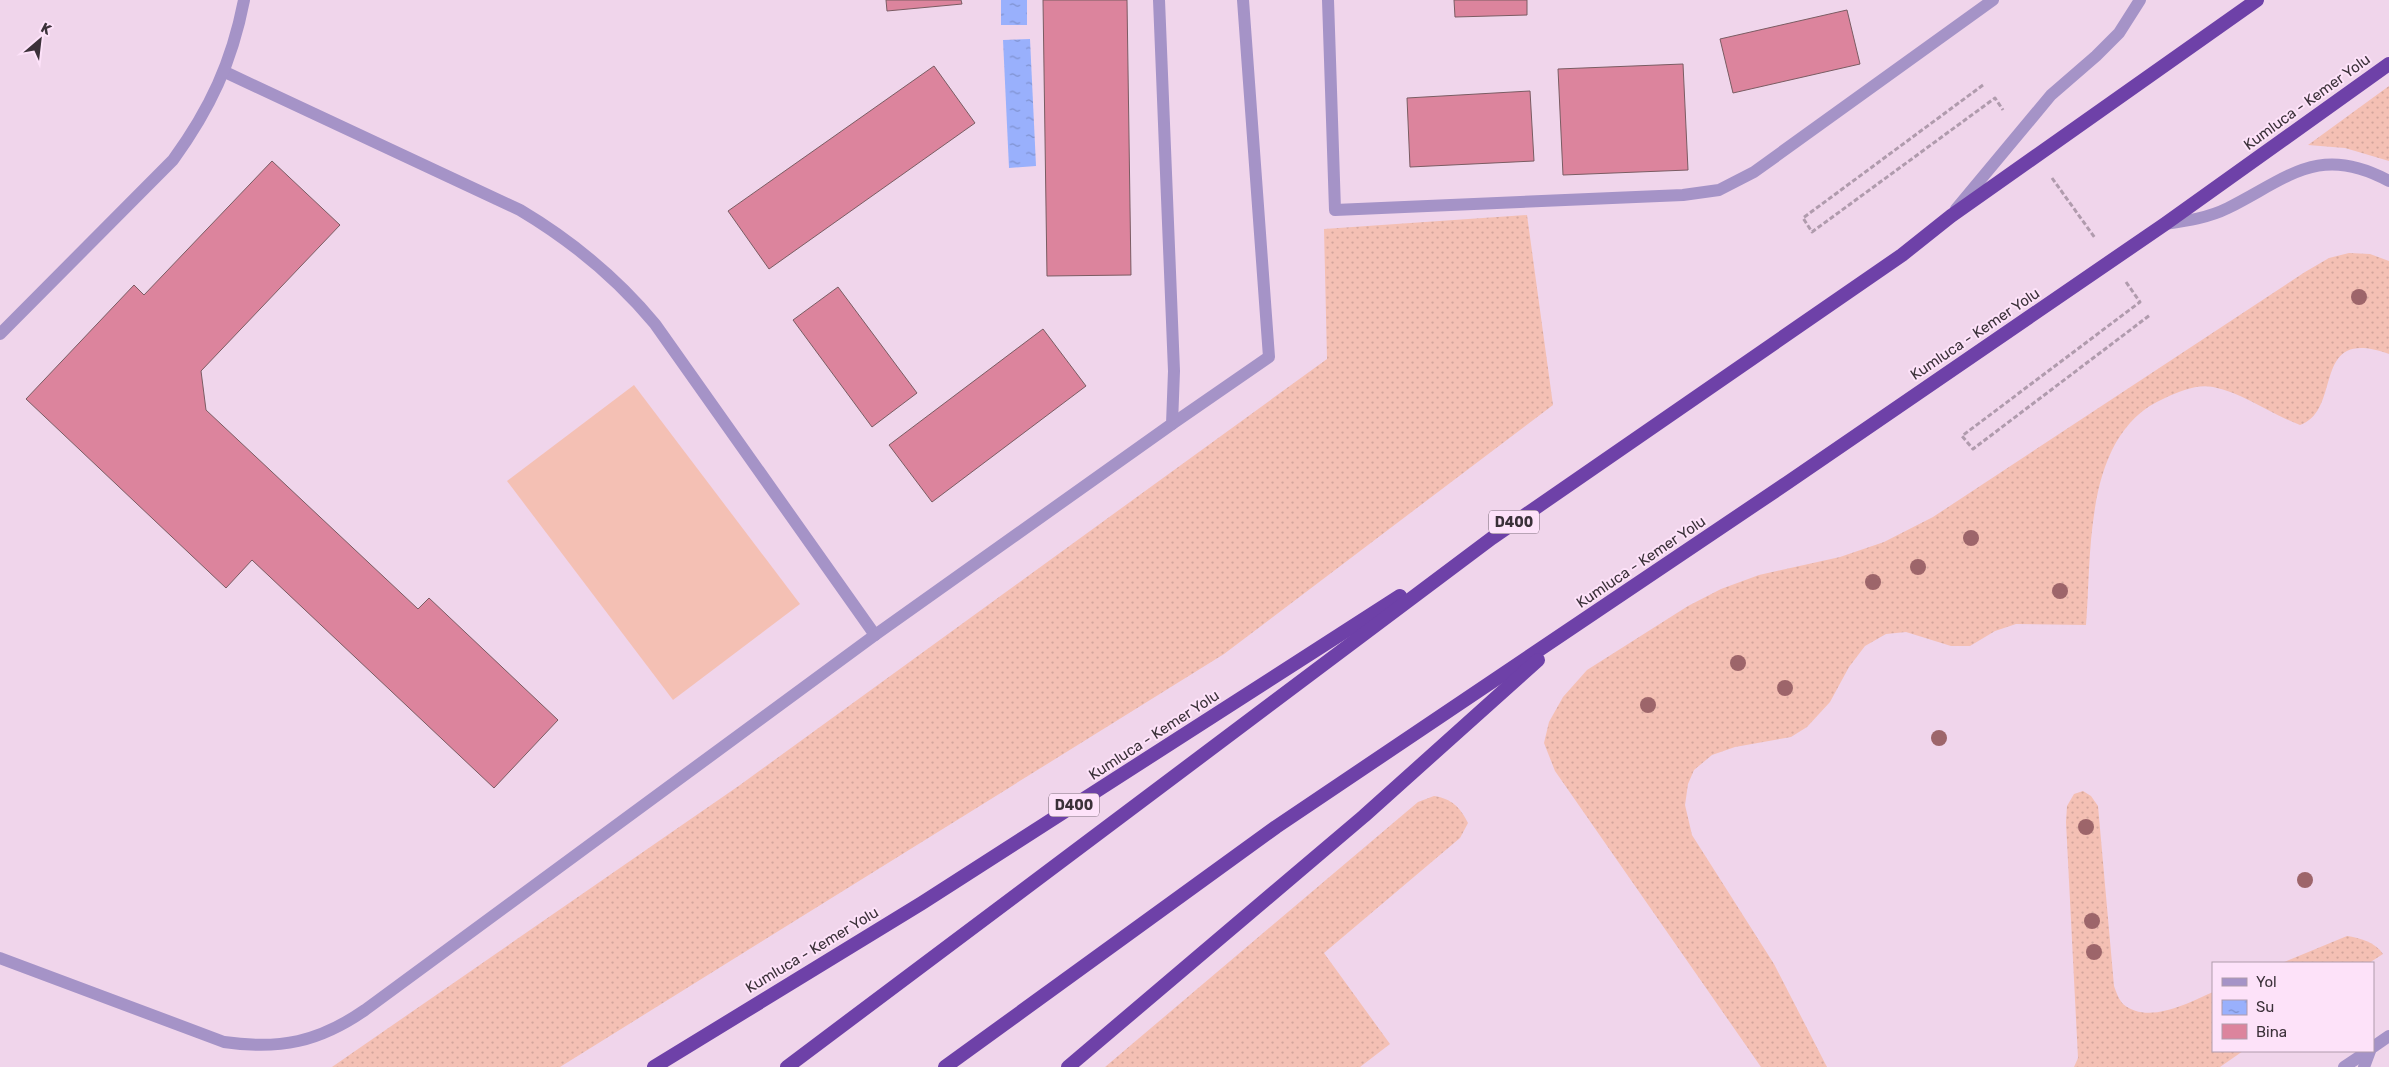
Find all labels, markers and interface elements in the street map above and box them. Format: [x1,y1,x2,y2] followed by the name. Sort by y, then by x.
[15,15,65,65] north arrow
[38,19,55,39] text: K
[2240,50,2374,154] street label: Kumluca - Kemer Yolu
[1907,284,2043,384] street label: Kumluca - Kemer Yolu
[1489,511,1539,534] road number: D400
[1573,512,1709,612] street label: Kumluca - Kemer Yolu
[1085,686,1223,784] street label: Kumluca - Kemer Yolu
[1049,794,1099,816] road number: D400
[742,903,882,997] street label: Kumluca - Kemer Yolu
[2212,962,2374,1052] legend
[2256,973,2277,991] text: Yol
[2256,998,2274,1016] text: Su
[2256,1023,2287,1041] text: Bina

